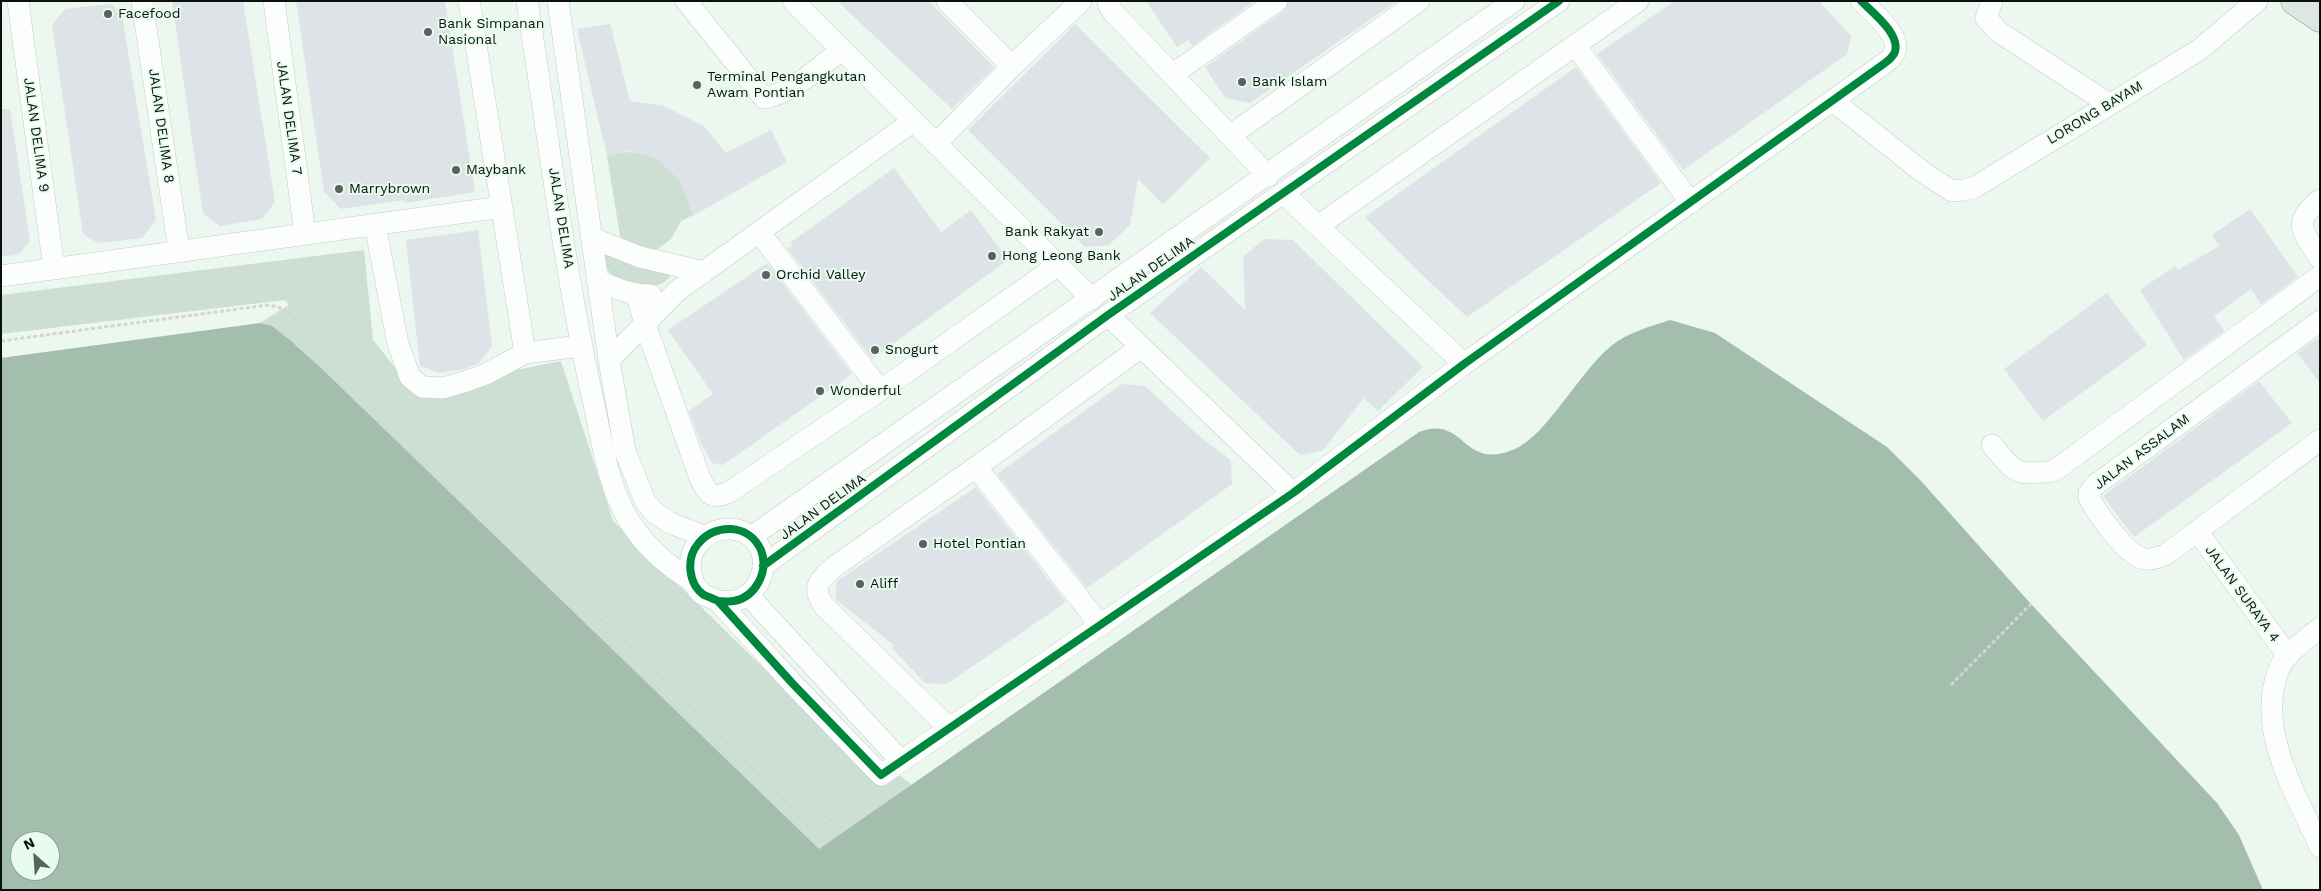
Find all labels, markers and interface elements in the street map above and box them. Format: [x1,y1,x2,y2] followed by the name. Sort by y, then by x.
[118,6,180,22] place label: Facefood
[102,8,114,20] marker: Facefood
[438,16,544,48] place label: Bank Simpanan Nasional
[422,26,434,38] marker: Bank Simpanan Nasional
[273,60,305,176] street label: JALAN DELIMA 7
[145,68,177,184] street label: JALAN DELIMA 8
[707,69,866,102] place label: Terminal Pengangkutan Awam Pontian
[1252,74,1327,90] place label: Bank Islam
[1236,76,1248,88] marker: Bank Islam
[20,77,52,193] street label: JALAN DELIMA 9
[2044,78,2146,148] street label: LORONG BAYAM
[691,79,703,91] marker: Terminal Pengangkutan Awam Pontian
[466,162,526,178] place label: Maybank
[450,164,462,176] marker: Maybank
[545,166,577,270] street label: JALAN DELIMA
[349,181,430,197] place label: Marrybrown
[333,183,345,195] marker: Marrybrown
[1005,224,1089,240] place label: Bank Rakyat
[1093,226,1105,238] marker: Bank Rakyat
[1104,233,1198,305] street label: JALAN DELIMA
[1002,248,1121,264] place label: Hong Leong Bank
[986,250,998,262] marker: Hong Leong Bank
[776,267,865,283] place label: Orchid Valley
[760,269,772,281] marker: Orchid Valley
[885,342,938,358] place label: Snogurt
[869,344,881,356] marker: Snogurt
[830,383,901,399] place label: Wonderful
[814,385,826,397] marker: Wonderful
[2091,411,2193,493] street label: JALAN ASSALAM
[777,470,869,544] street label: JALAN DELIMA
[933,536,1026,552] place label: Hotel Pontian
[917,538,929,550] marker: Hotel Pontian
[2201,542,2283,646] street label: JALAN SURAYA 4
[870,576,898,592] place label: Aliff
[854,578,866,590] marker: Aliff
[10,831,60,881] north arrow
[21,834,37,853] text: N

